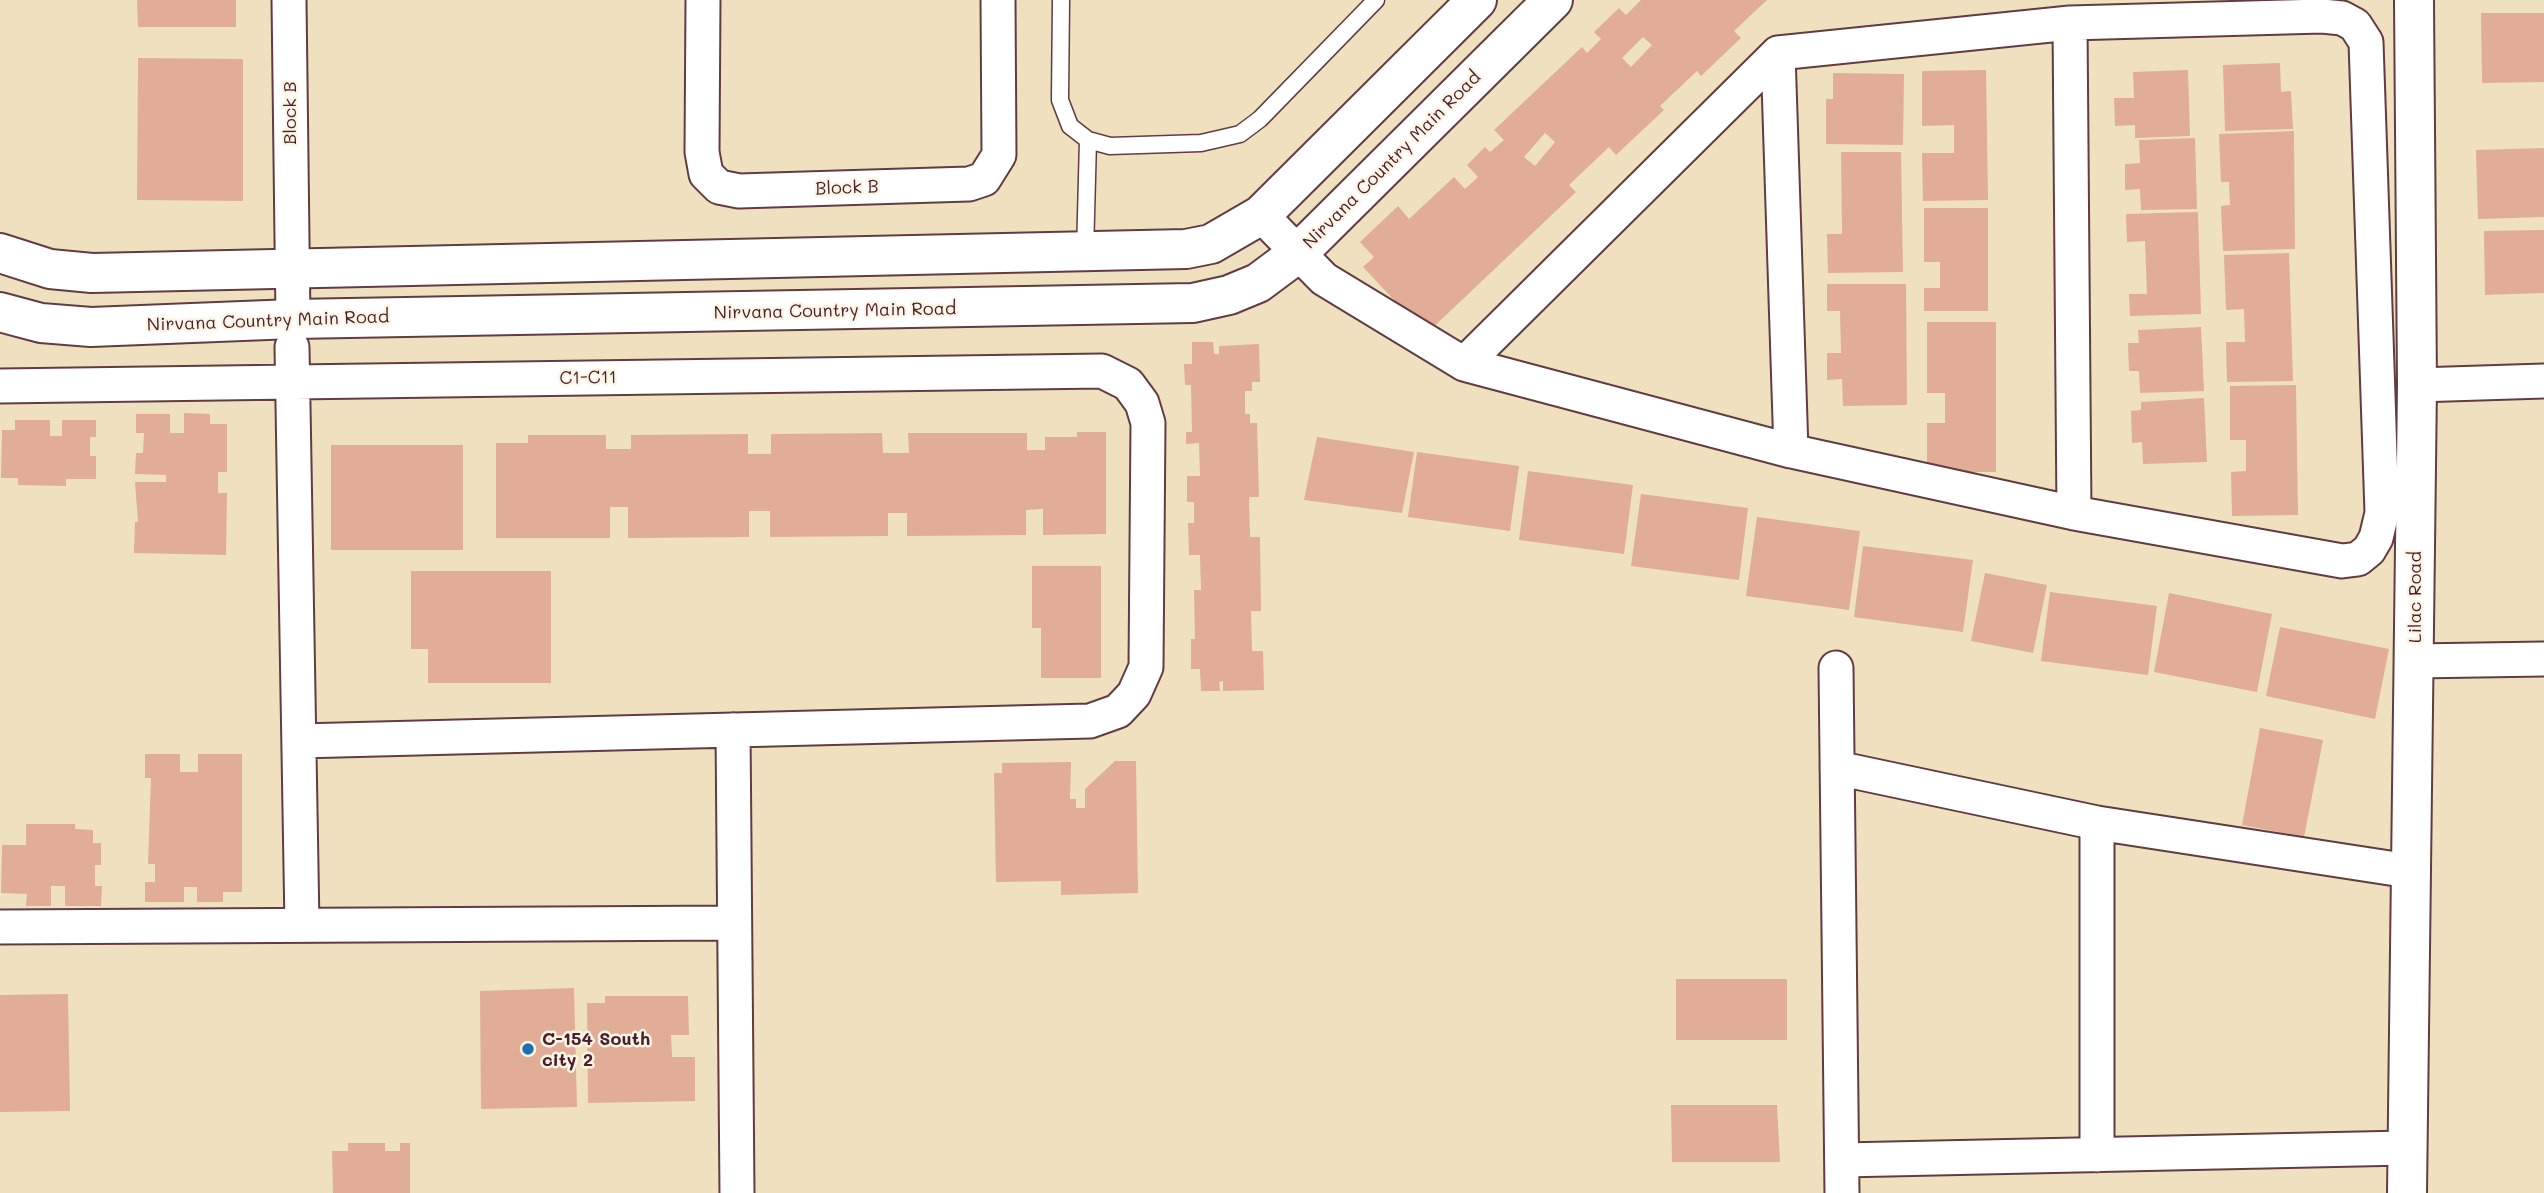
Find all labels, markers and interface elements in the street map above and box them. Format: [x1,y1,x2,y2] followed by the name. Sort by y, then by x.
[1299,67,1485,253] street label: Nirvana Country Main Road
[279,81,301,145] street label: Block B
[815,176,879,200] street label: Block B
[714,298,956,324] street label: Nirvana Country Main Road
[146,306,390,336] street label: Nirvana Country Main Road
[559,367,617,389] street label: C1-C11
[2404,551,2426,643] street label: Lilac Road
[542,1028,650,1070] place label: C-154 South city 2
[520,1041,536,1057] marker: C-154 South city 2

